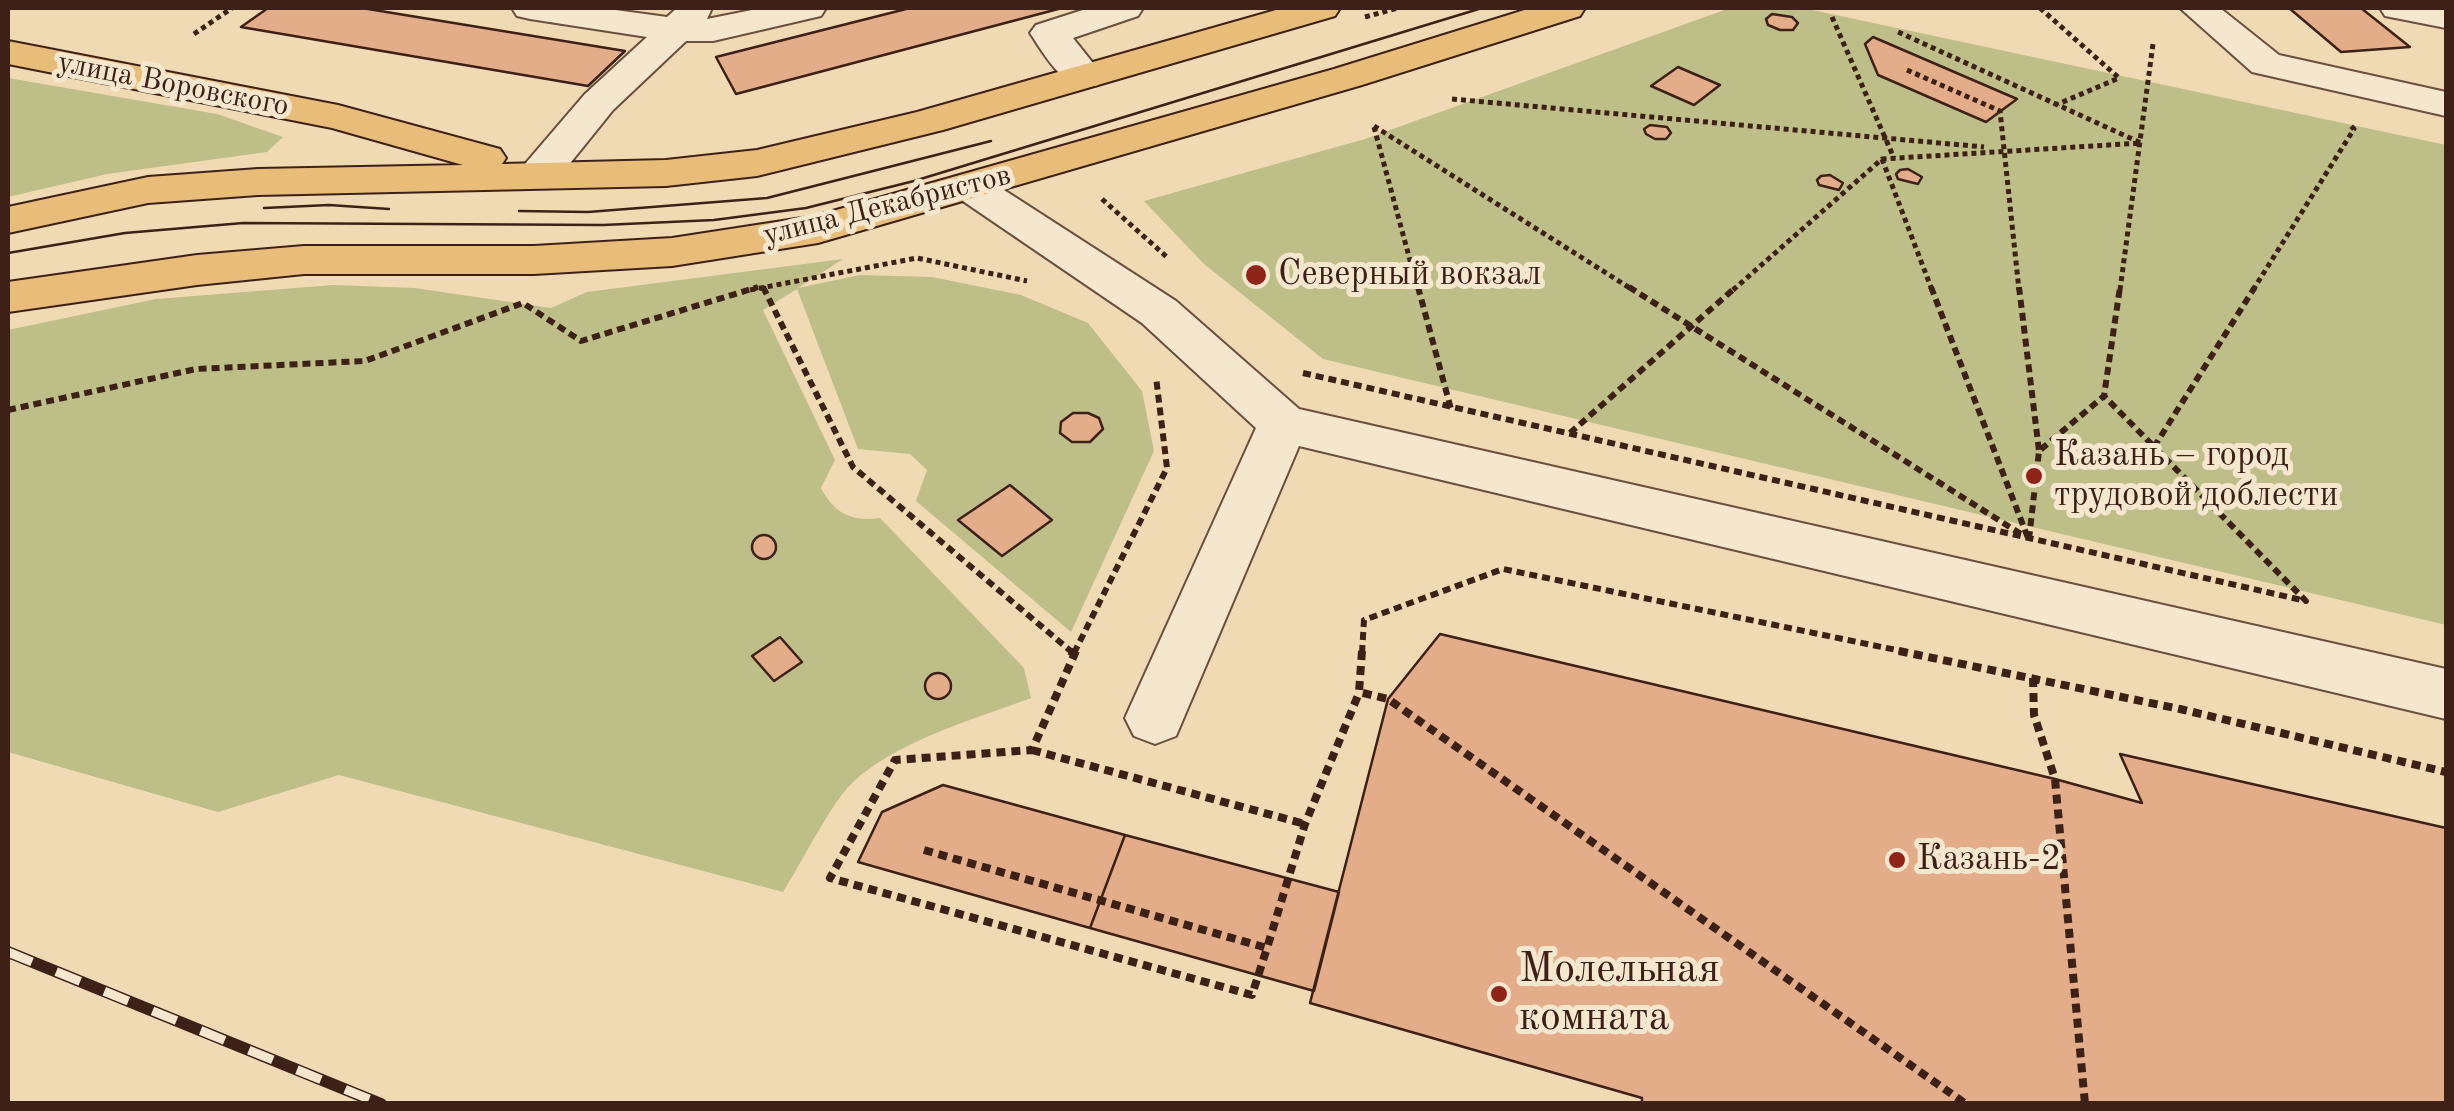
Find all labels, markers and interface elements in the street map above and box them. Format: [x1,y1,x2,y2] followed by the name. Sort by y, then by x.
[54,45,292,125] street label: улица Воровского
[759,158,1015,254] street label: улица Декабристов
[1278,254,1541,296] place label: Северный вокзал
[1243,262,1269,288] marker: Северный вокзал
[2054,435,2338,517] place label: Казань – город трудовой доблести
[2023,465,2045,487] marker: Казань – город трудовой доблести
[1917,839,2061,881] place label: Казань-2
[1886,849,1908,871] marker: Казань-2
[1519,945,1720,1044] place label: Молельная комната
[1488,983,1510,1005] marker: Молельная комната

